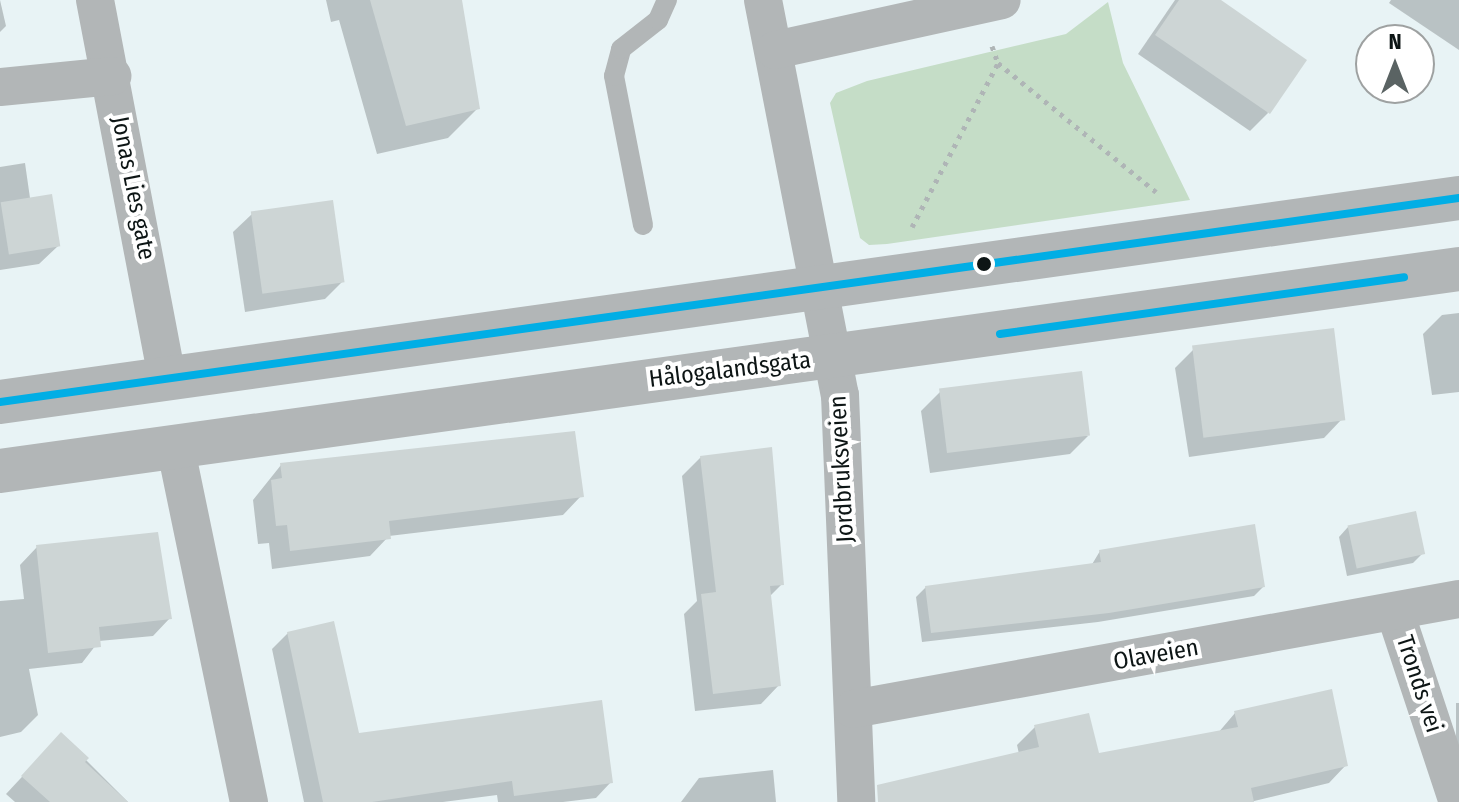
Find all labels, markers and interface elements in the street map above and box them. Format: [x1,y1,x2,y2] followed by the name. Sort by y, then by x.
[1355,24,1435,104] north arrow
[1388,28,1402,55] text: N
[105,114,161,262] street label: Jonas Lies gate
[976,256,992,272] unlabelled marker
[647,346,813,394] street label: Hålogalandsgata
[824,395,860,543] street label: Jordbruksveien
[1390,632,1448,736] street label: Tronds vei
[1111,633,1201,677] street label: Olaveien

